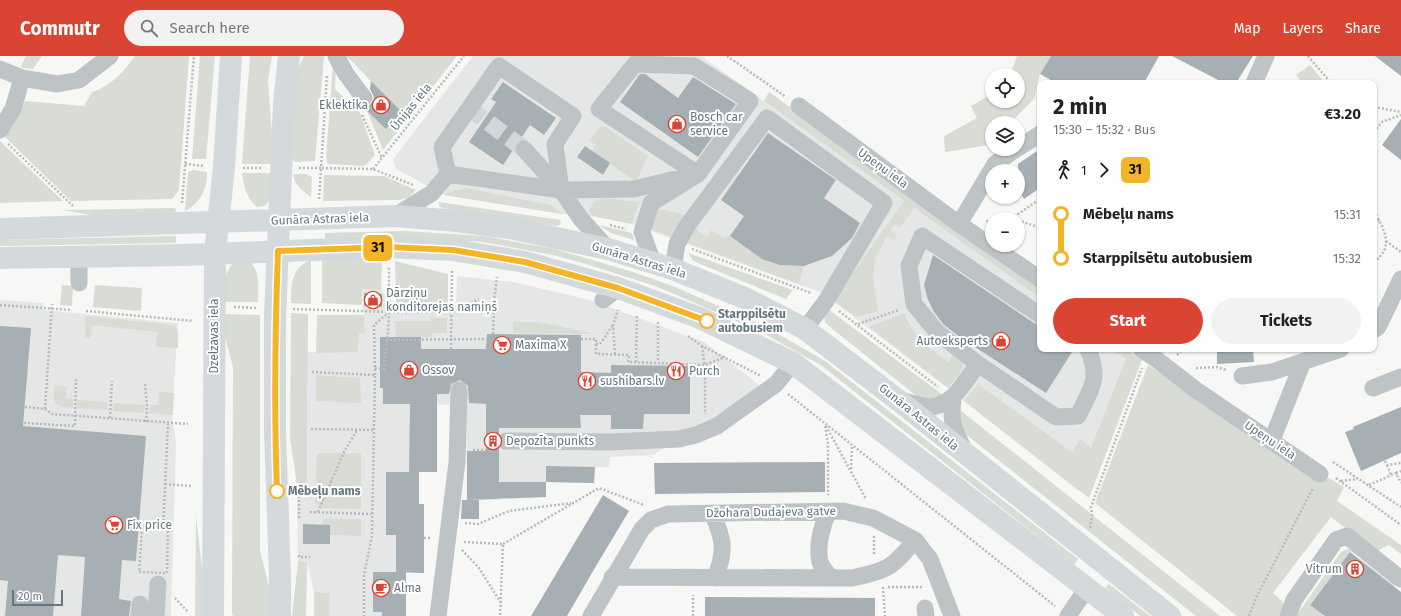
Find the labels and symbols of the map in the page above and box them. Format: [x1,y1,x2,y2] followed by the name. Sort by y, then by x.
[388,81,434,133] street label: Ūnijas iela
[371,95,391,115] shop icon: Eklektika
[319,98,368,112] place label: Eklektika
[690,110,743,138] place label: Bosch car service
[667,114,687,134] shop icon: Bosch car service
[855,145,911,192] street label: Upeņu iela
[271,210,369,228] street label: Gunāra Astras iela
[360,235,396,261] line badge: 31
[590,239,688,281] street label: Gunāra Astras iela
[386,286,497,315] place label: Dārziņu konditorejas namiņš
[363,290,383,310] shop icon: Dārziņu konditorejas namiņš
[207,298,221,374] street label: Dzelzavas iela
[718,307,786,335] place label: Starppilsētu autobusiem
[699,313,715,329] marker: Starppilsētu autobusiem
[991,331,1011,351] shop icon: Autoeksperts
[917,334,988,348] place label: Autoeksperts
[492,335,512,355] supermarket icon: Maxima X
[515,338,567,352] place label: Maxima X
[399,360,419,380] shop icon: Ossov
[666,361,686,381] restaurant icon: Purch
[422,363,454,377] place label: Ossov
[689,364,720,378] place label: Purch
[577,371,597,391] restaurant icon: sushibars.lv
[600,374,664,388] place label: sushibars.lv
[876,381,962,453] street label: Gunāra Astras iela
[1241,418,1298,463] street label: Upeņu iela
[483,431,503,451] building icon: Depozīta punkts
[506,434,595,448] place label: Depozīta punkts
[269,483,285,499] marker: Mēbeļu nams
[288,484,361,499] place label: Mēbeļu nams
[706,504,836,520] street label: Džohara Dudajeva gatve
[104,515,124,535] supermarket icon: Fix price
[127,518,172,532] place label: Fix price
[1345,559,1365,579] building icon: Vitrum
[1306,562,1342,576] place label: Vitrum
[371,578,391,598] cafe icon: Alma
[394,581,421,595] place label: Alma
[12,588,63,607] scale bar

